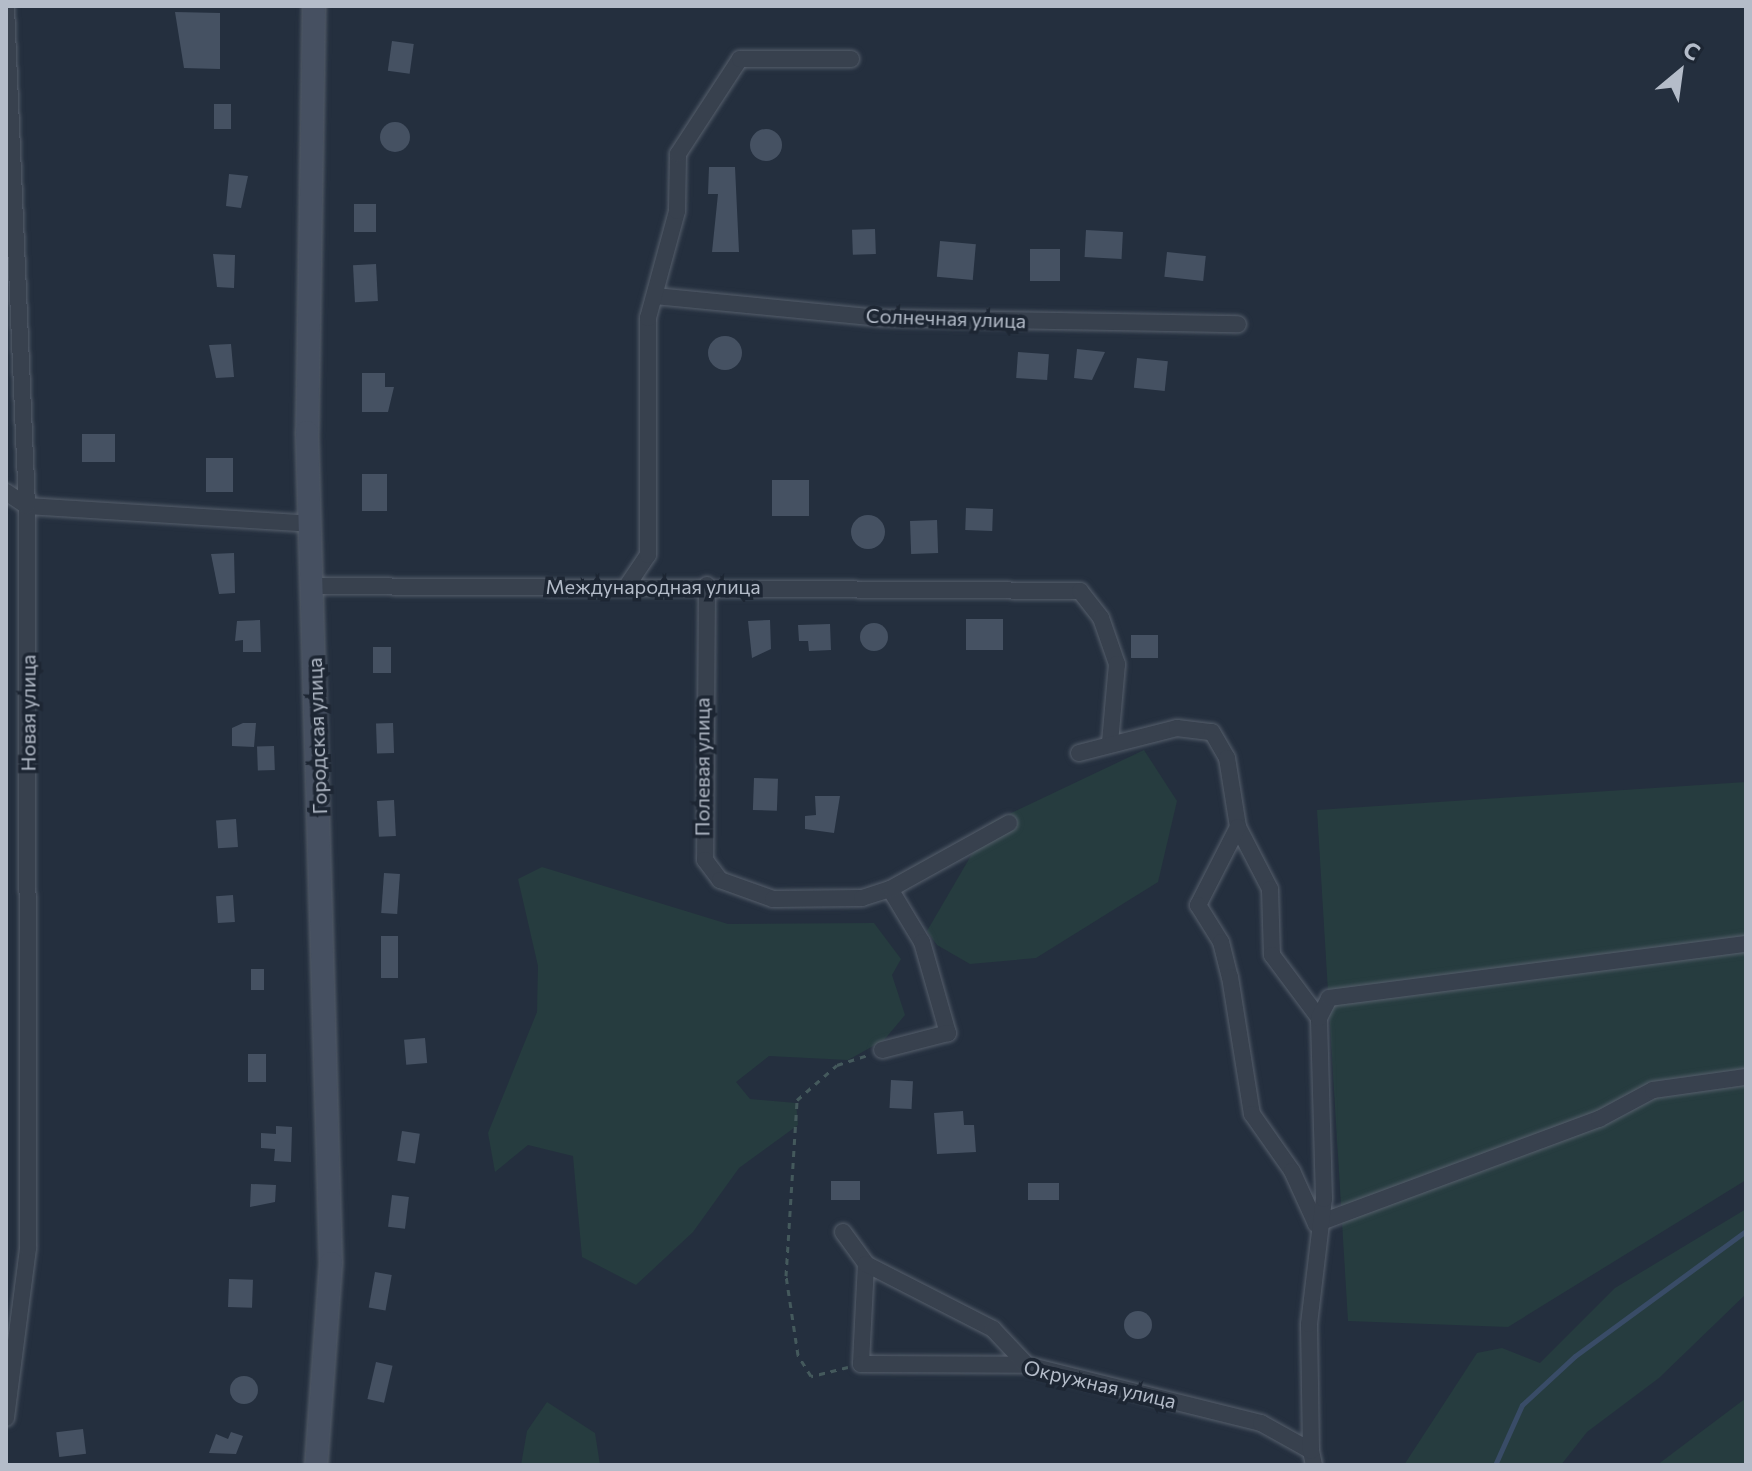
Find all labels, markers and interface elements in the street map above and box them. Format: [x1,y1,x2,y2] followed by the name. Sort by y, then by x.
[1640,32,1720,112] north arrow
[1679,35,1705,66] text: С
[865,303,1027,333] street label: Солнечная улица
[545,574,761,598] street label: Международная улица
[16,655,40,771] street label: Новая улица
[302,657,332,815] street label: Городская улица
[690,698,714,836] street label: Полевая улица
[1022,1355,1178,1413] street label: Окружная улица

